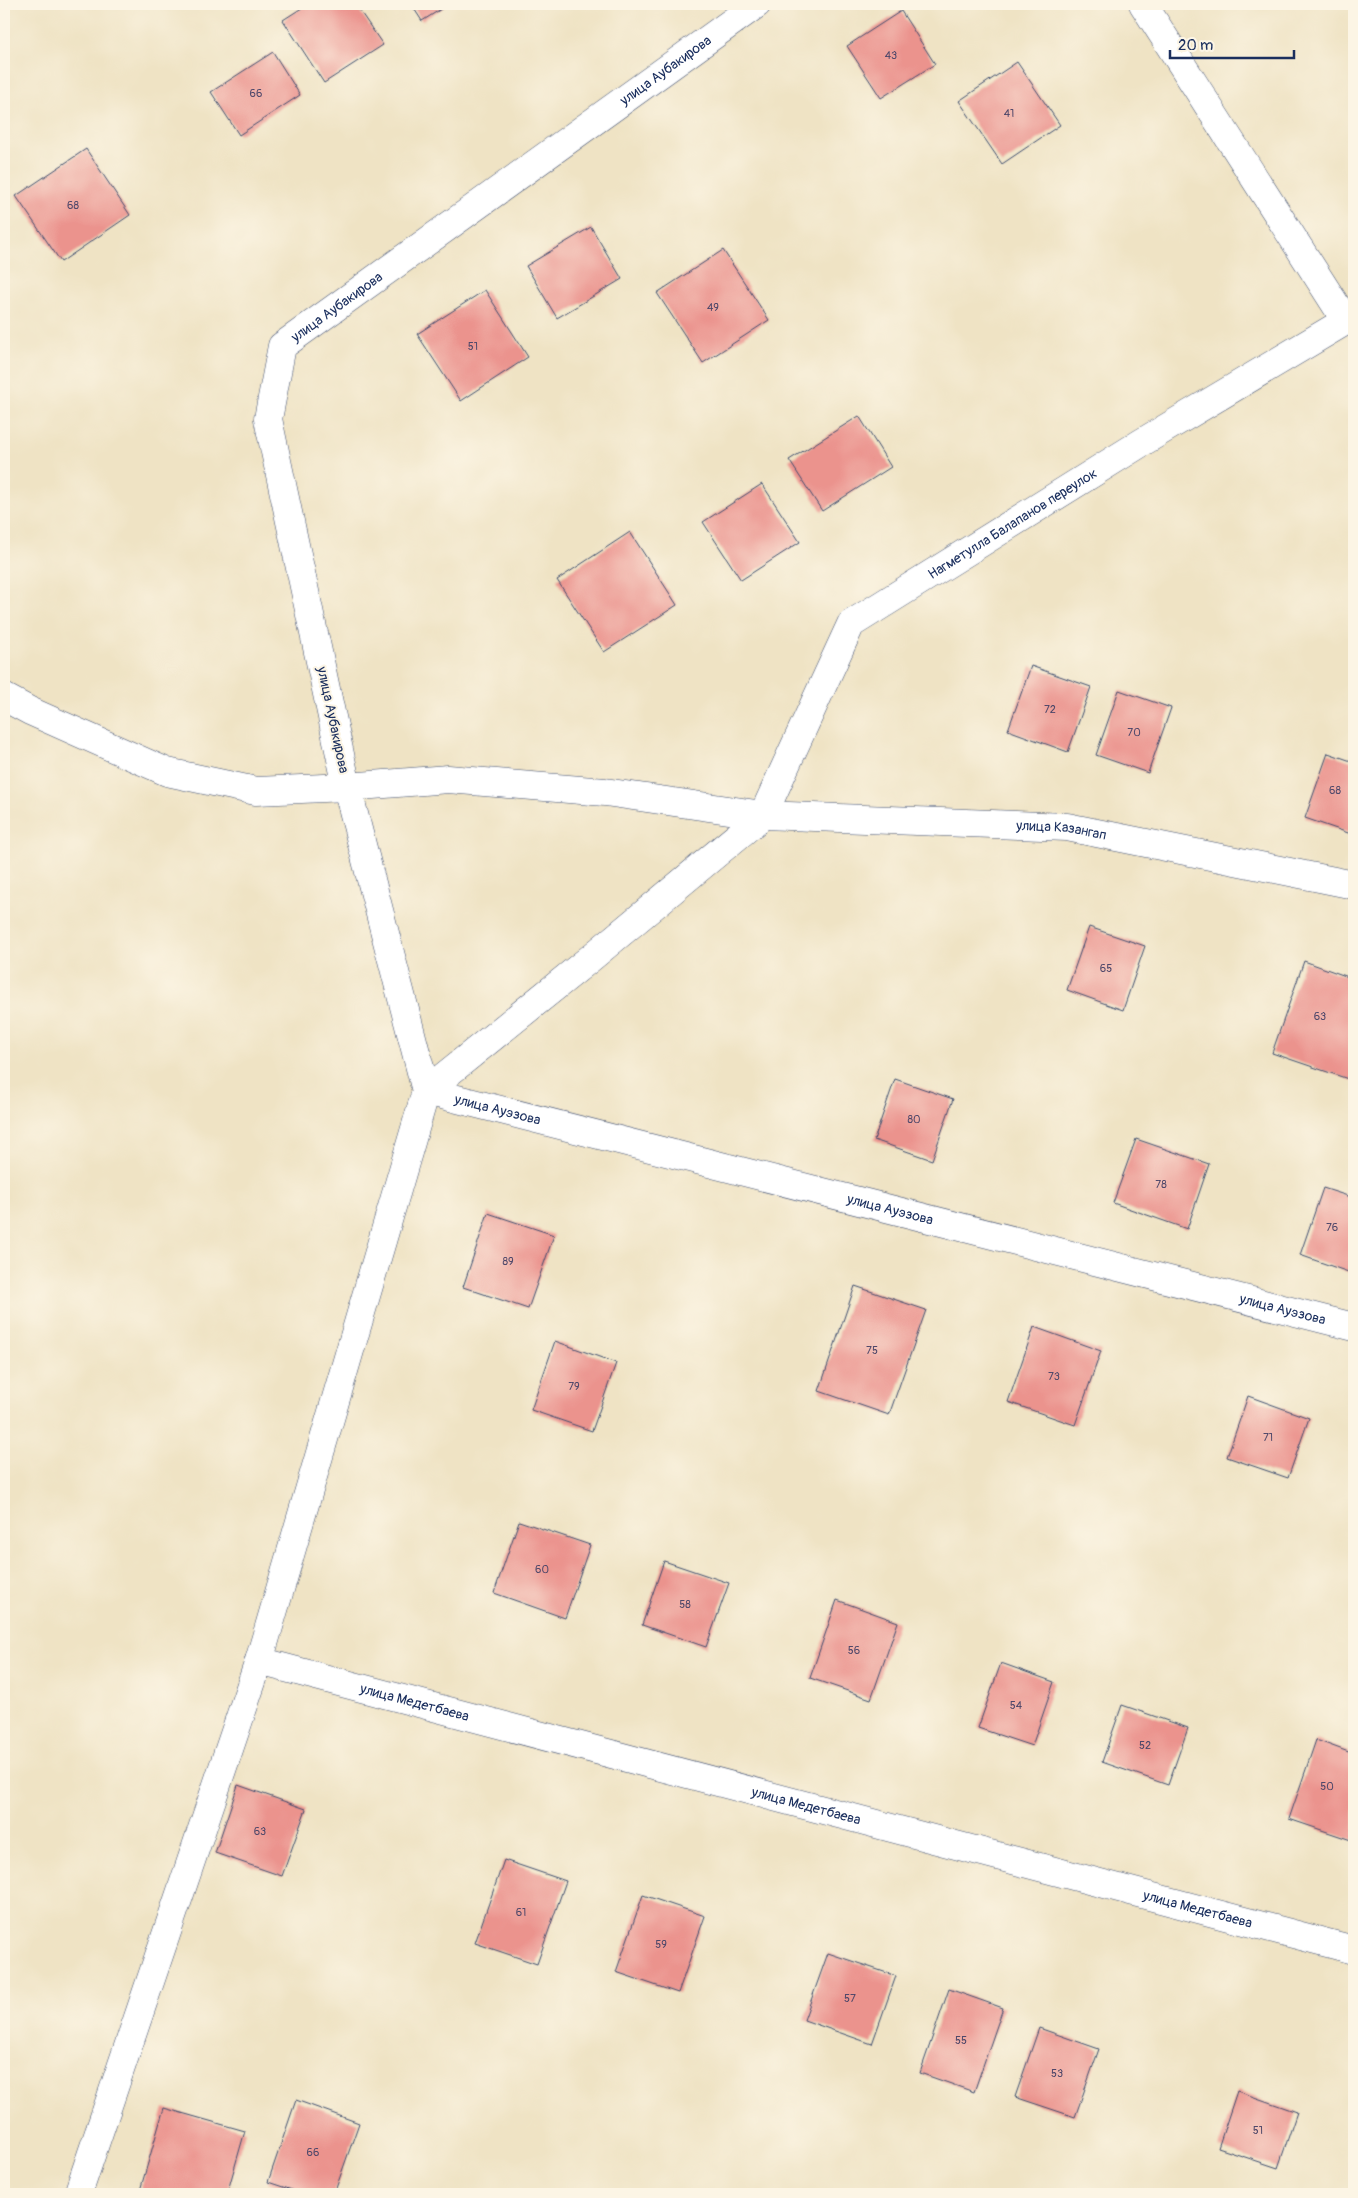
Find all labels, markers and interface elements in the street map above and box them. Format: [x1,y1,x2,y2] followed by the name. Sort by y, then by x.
[1170,28,1294,60] scale bar
[615,31,714,109] street label: улица Аубакирова
[1178,36,1213,55] text: 20 m
[885,49,897,62] house number: 43
[250,87,262,100] house number: 66
[1004,107,1014,120] house number: 41
[67,199,79,212] house number: 68
[287,268,386,346] street label: улица Аубакирова
[707,301,719,314] house number: 49
[468,340,478,353] house number: 51
[925,464,1100,583] street label: Нагметулла Балапанов переулок
[313,664,353,775] street label: улица Аубакирова
[1044,703,1056,716] house number: 72
[1127,726,1141,739] house number: 70
[1329,784,1341,797] house number: 68
[1015,816,1108,843] street label: улица Казангап
[1100,962,1112,975] house number: 65
[1314,1010,1326,1023] house number: 63
[452,1090,543,1128] street label: улица Ауэзова
[907,1113,921,1126] house number: 80
[1155,1178,1167,1191] house number: 78
[844,1190,935,1228] street label: улица Ауэзова
[1326,1221,1338,1234] house number: 76
[502,1255,514,1268] house number: 89
[1237,1290,1328,1328] street label: улица Ауэзова
[866,1344,878,1357] house number: 75
[1048,1370,1060,1383] house number: 73
[568,1380,580,1393] house number: 79
[1263,1431,1273,1444] house number: 71
[535,1563,549,1576] house number: 60
[679,1598,691,1611] house number: 58
[848,1644,860,1657] house number: 56
[357,1679,471,1725] street label: улица Медетбаева
[1010,1699,1023,1712] house number: 54
[1139,1739,1151,1752] house number: 52
[1320,1780,1334,1793] house number: 50
[749,1783,863,1828] street label: улица Медетбаева
[254,1825,266,1838] house number: 63
[1141,1886,1254,1931] street label: улица Медетбаева
[516,1906,526,1919] house number: 61
[655,1938,667,1951] house number: 59
[844,1992,856,2005] house number: 57
[955,2034,967,2047] house number: 55
[1051,2067,1063,2080] house number: 53
[1253,2124,1263,2137] house number: 51
[307,2146,319,2159] house number: 66

